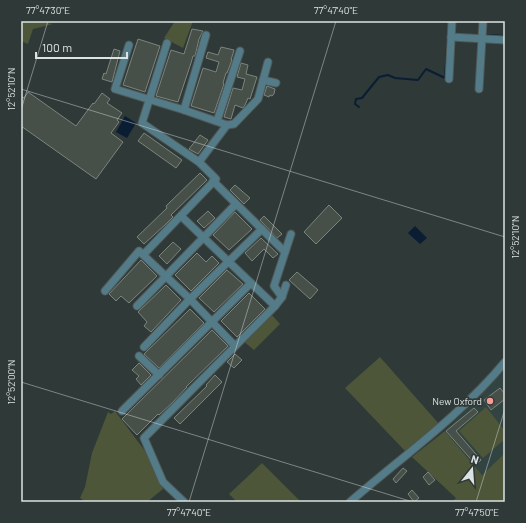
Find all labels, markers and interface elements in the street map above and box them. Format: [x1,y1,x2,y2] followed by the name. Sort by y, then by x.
[26,4,70,16] text: 77°47'30"E
[314,4,358,16] text: 77°47'40"E
[36,34,127,60] scale bar
[42,40,72,54] text: 100 m
[5,67,17,111] text: 12°52'10"N
[509,215,521,259] text: 12°52'10"N
[5,359,17,405] text: 12°52'00"N
[432,395,482,407] place label: New Oxford
[485,396,495,406] marker: New Oxford
[452,449,492,489] north arrow
[470,452,480,466] text: N
[167,506,211,518] text: 77°47'40"E
[455,506,499,518] text: 77°47'50"E

